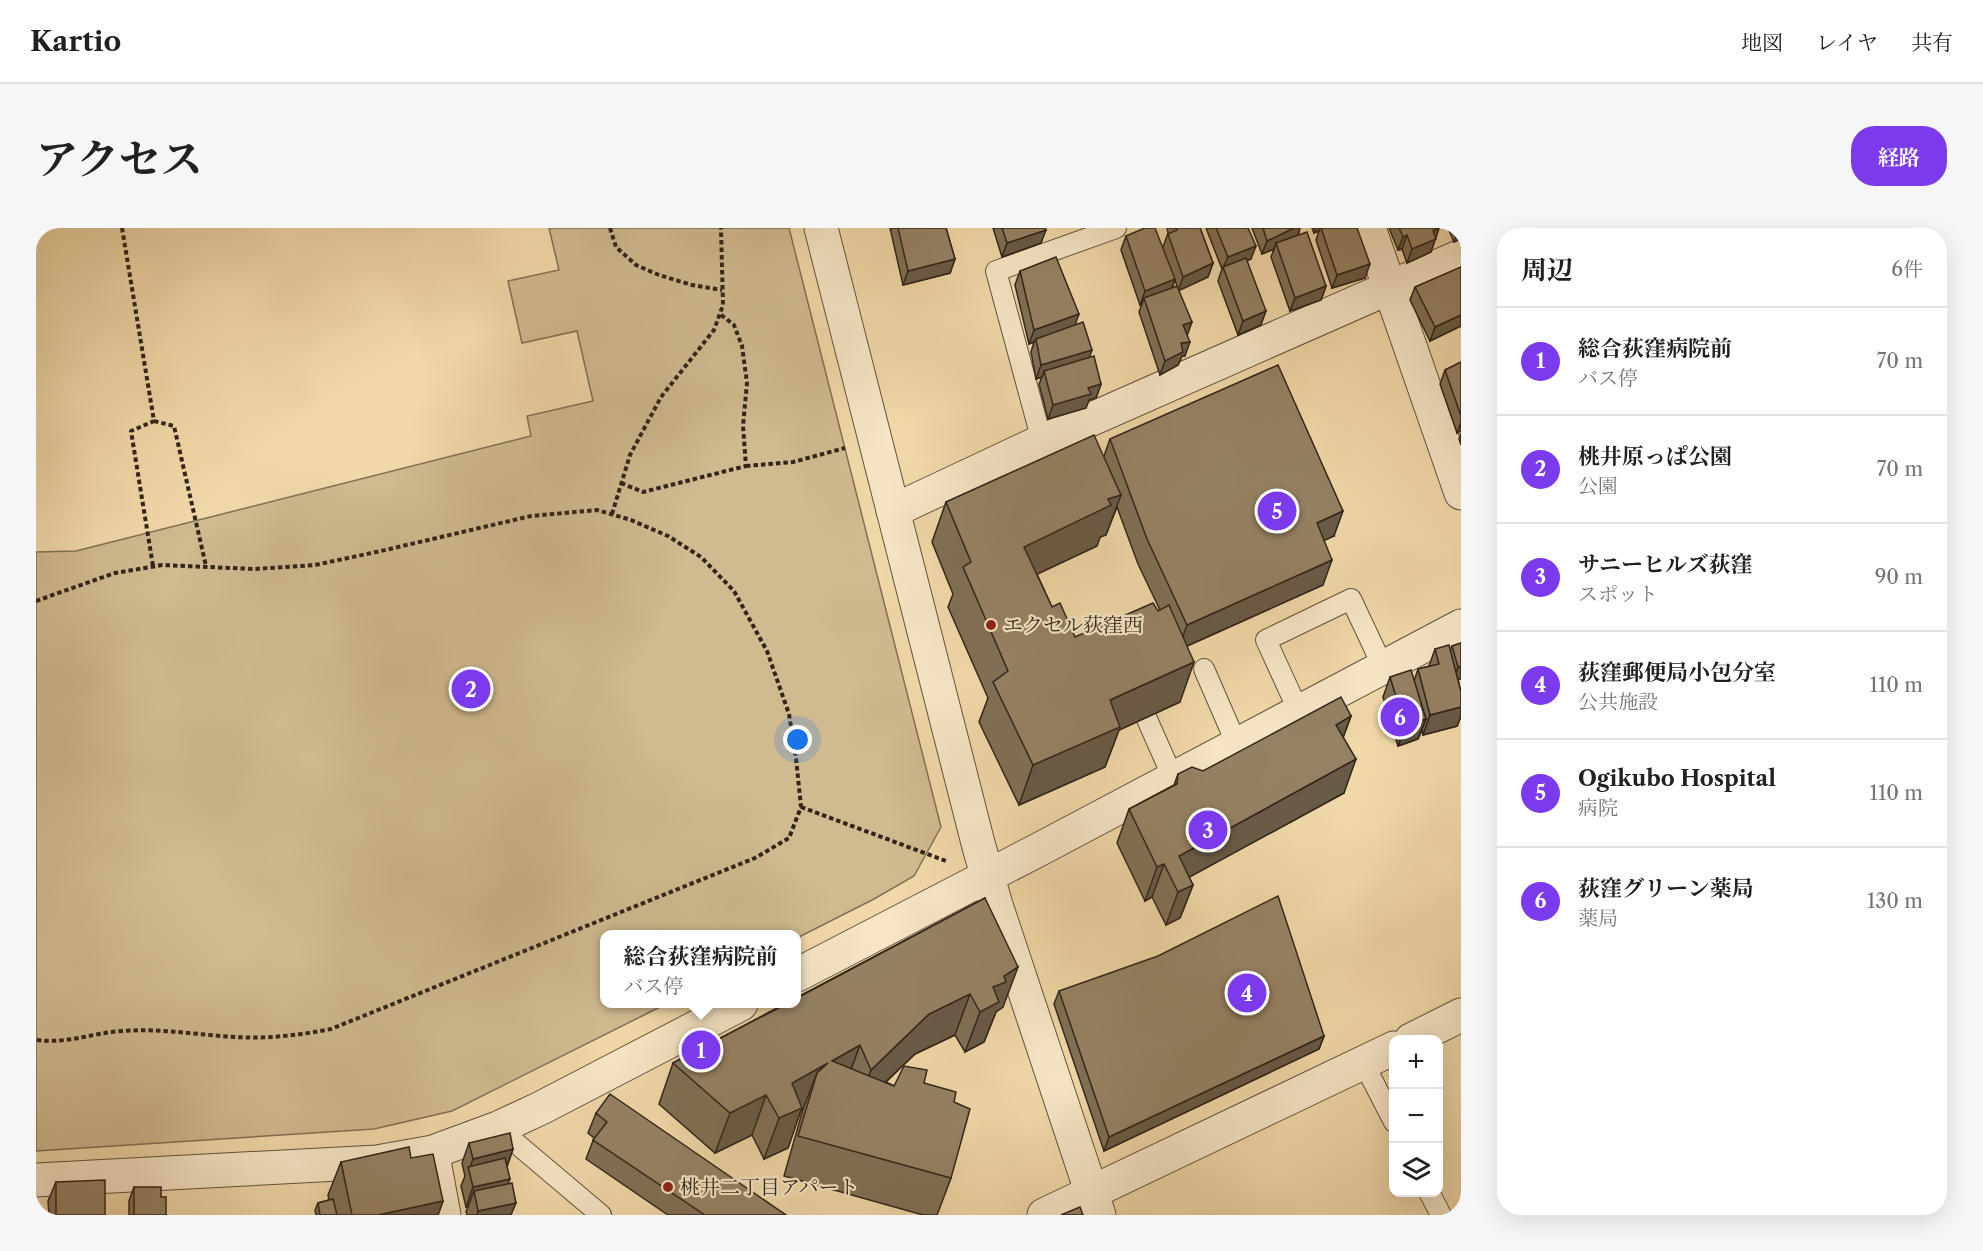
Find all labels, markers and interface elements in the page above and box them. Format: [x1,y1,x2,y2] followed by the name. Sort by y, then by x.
[30,24,121,58] text: Kartio
[1741,30,1783,55] text: 地図
[1816,30,1878,55] text: レイヤ
[1911,30,1953,55] text: 共有
[1851,126,1947,186] button: 経路
[36,133,203,185] text: アクセス
[1521,254,1573,286] text: 周辺
[1891,257,1923,281] text: 6件
[1578,335,1732,362] text: 総合荻窪病院前
[1536,349,1545,373] text: 1
[1877,349,1923,373] text: 70 m
[1578,366,1638,390] text: バス停
[1578,443,1732,470] text: 桃井原っぱ公園
[1535,457,1546,481] text: 2
[1877,457,1923,481] text: 70 m
[1578,474,1618,498] text: 公園
[1258,488,1296,534] pin: 5
[1578,551,1752,578] text: サニーヒルズ荻窪
[1535,565,1546,589] text: 3
[1875,565,1923,589] text: 90 m
[1578,582,1658,606] text: スポット
[1003,613,1143,637] place label: エクセル荻窪西
[984,618,998,632] marker: エクセル荻窪西
[1578,659,1776,686] text: 荻窪郵便局小包分室
[452,666,490,712] pin: 2
[1535,673,1546,697] text: 4
[1870,673,1923,697] text: 110 m
[1578,690,1658,714] text: 公共施設
[1380,694,1420,740] pin: 6
[783,725,812,754] your location
[1578,765,1776,792] text: Ogikubo Hospital
[1535,781,1546,805] text: 5
[1870,781,1923,805] text: 110 m
[1578,796,1618,820] text: 病院
[1188,808,1228,852] pin: 3
[1578,875,1754,902] text: 荻窪グリーン薬局
[1535,889,1546,913] text: 6
[1867,889,1923,913] text: 130 m
[1578,906,1618,930] text: 薬局
[600,930,801,1008] popup
[623,943,778,970] text: 総合荻窪病院前
[1228,970,1266,1016] pin: 4
[623,974,683,998] text: バス停
[682,1028,720,1072] pin: 1
[1389,1035,1443,1197] map controls
[1389,1035,1443,1089] button: +
[1389,1089,1443,1143] button: −
[1389,1143,1443,1197] button: layers
[680,1175,858,1199] place label: 桃井二丁目アパート
[661,1180,675,1194] marker: 桃井二丁目アパート

